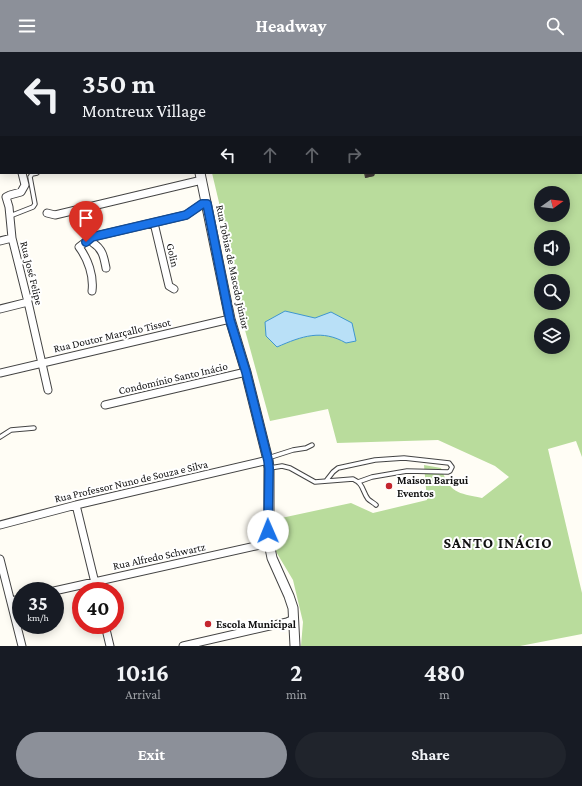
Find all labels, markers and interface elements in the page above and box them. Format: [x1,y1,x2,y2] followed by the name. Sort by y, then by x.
[16,15,38,37] icon: menu
[544,15,566,37] icon: search
[256,16,326,36] text: Headway
[16,68,68,120] icon: left
[82,68,156,99] text: 350 m
[82,101,206,121] text: Montreux Village
[217,144,239,166] icon: left
[259,144,281,166] icon: ahead
[301,144,323,166] icon: ahead
[343,144,365,166] icon: right
[534,186,570,222] north arrow
[534,186,570,354] map controls
[69,201,103,242] pin
[213,204,252,331] street label: Rua Tobias de Macedo Júnior
[75,207,97,229] icon: arrive
[534,230,570,266] button: sound
[17,240,46,307] street label: Rua José Felipe
[164,242,182,268] street label: Golin
[534,274,570,310] button: search
[52,316,172,355] street label: Rua Doutor Marçallo Tissot
[534,318,570,354] button: layers
[117,359,229,396] street label: Condomínio Santo Inácio
[53,457,209,505] street label: Rua Professor Nuno de Souza e Silva
[397,474,469,499] place label: Maison Barigui Eventos
[384,481,394,491] marker: Maison Barigui Eventos
[247,510,289,552] position arrow
[443,535,553,551] district label: SANTO INÁCIO
[112,540,207,572] street label: Rua Alfredo Schwartz
[72,582,124,634] speed limit sign: 40
[28,592,48,614] text: 35
[27,612,49,623] text: km/h
[216,618,297,630] place label: Escola Municipal
[203,619,213,629] marker: Escola Municipal
[117,659,169,686] text: 10:16
[290,659,303,686] text: 2
[424,659,465,686] text: 480
[125,687,161,702] text: Arrival
[286,687,307,702] text: min
[439,687,450,702] text: m
[16,732,287,778] button: Exit
[295,732,566,778] button: Share

